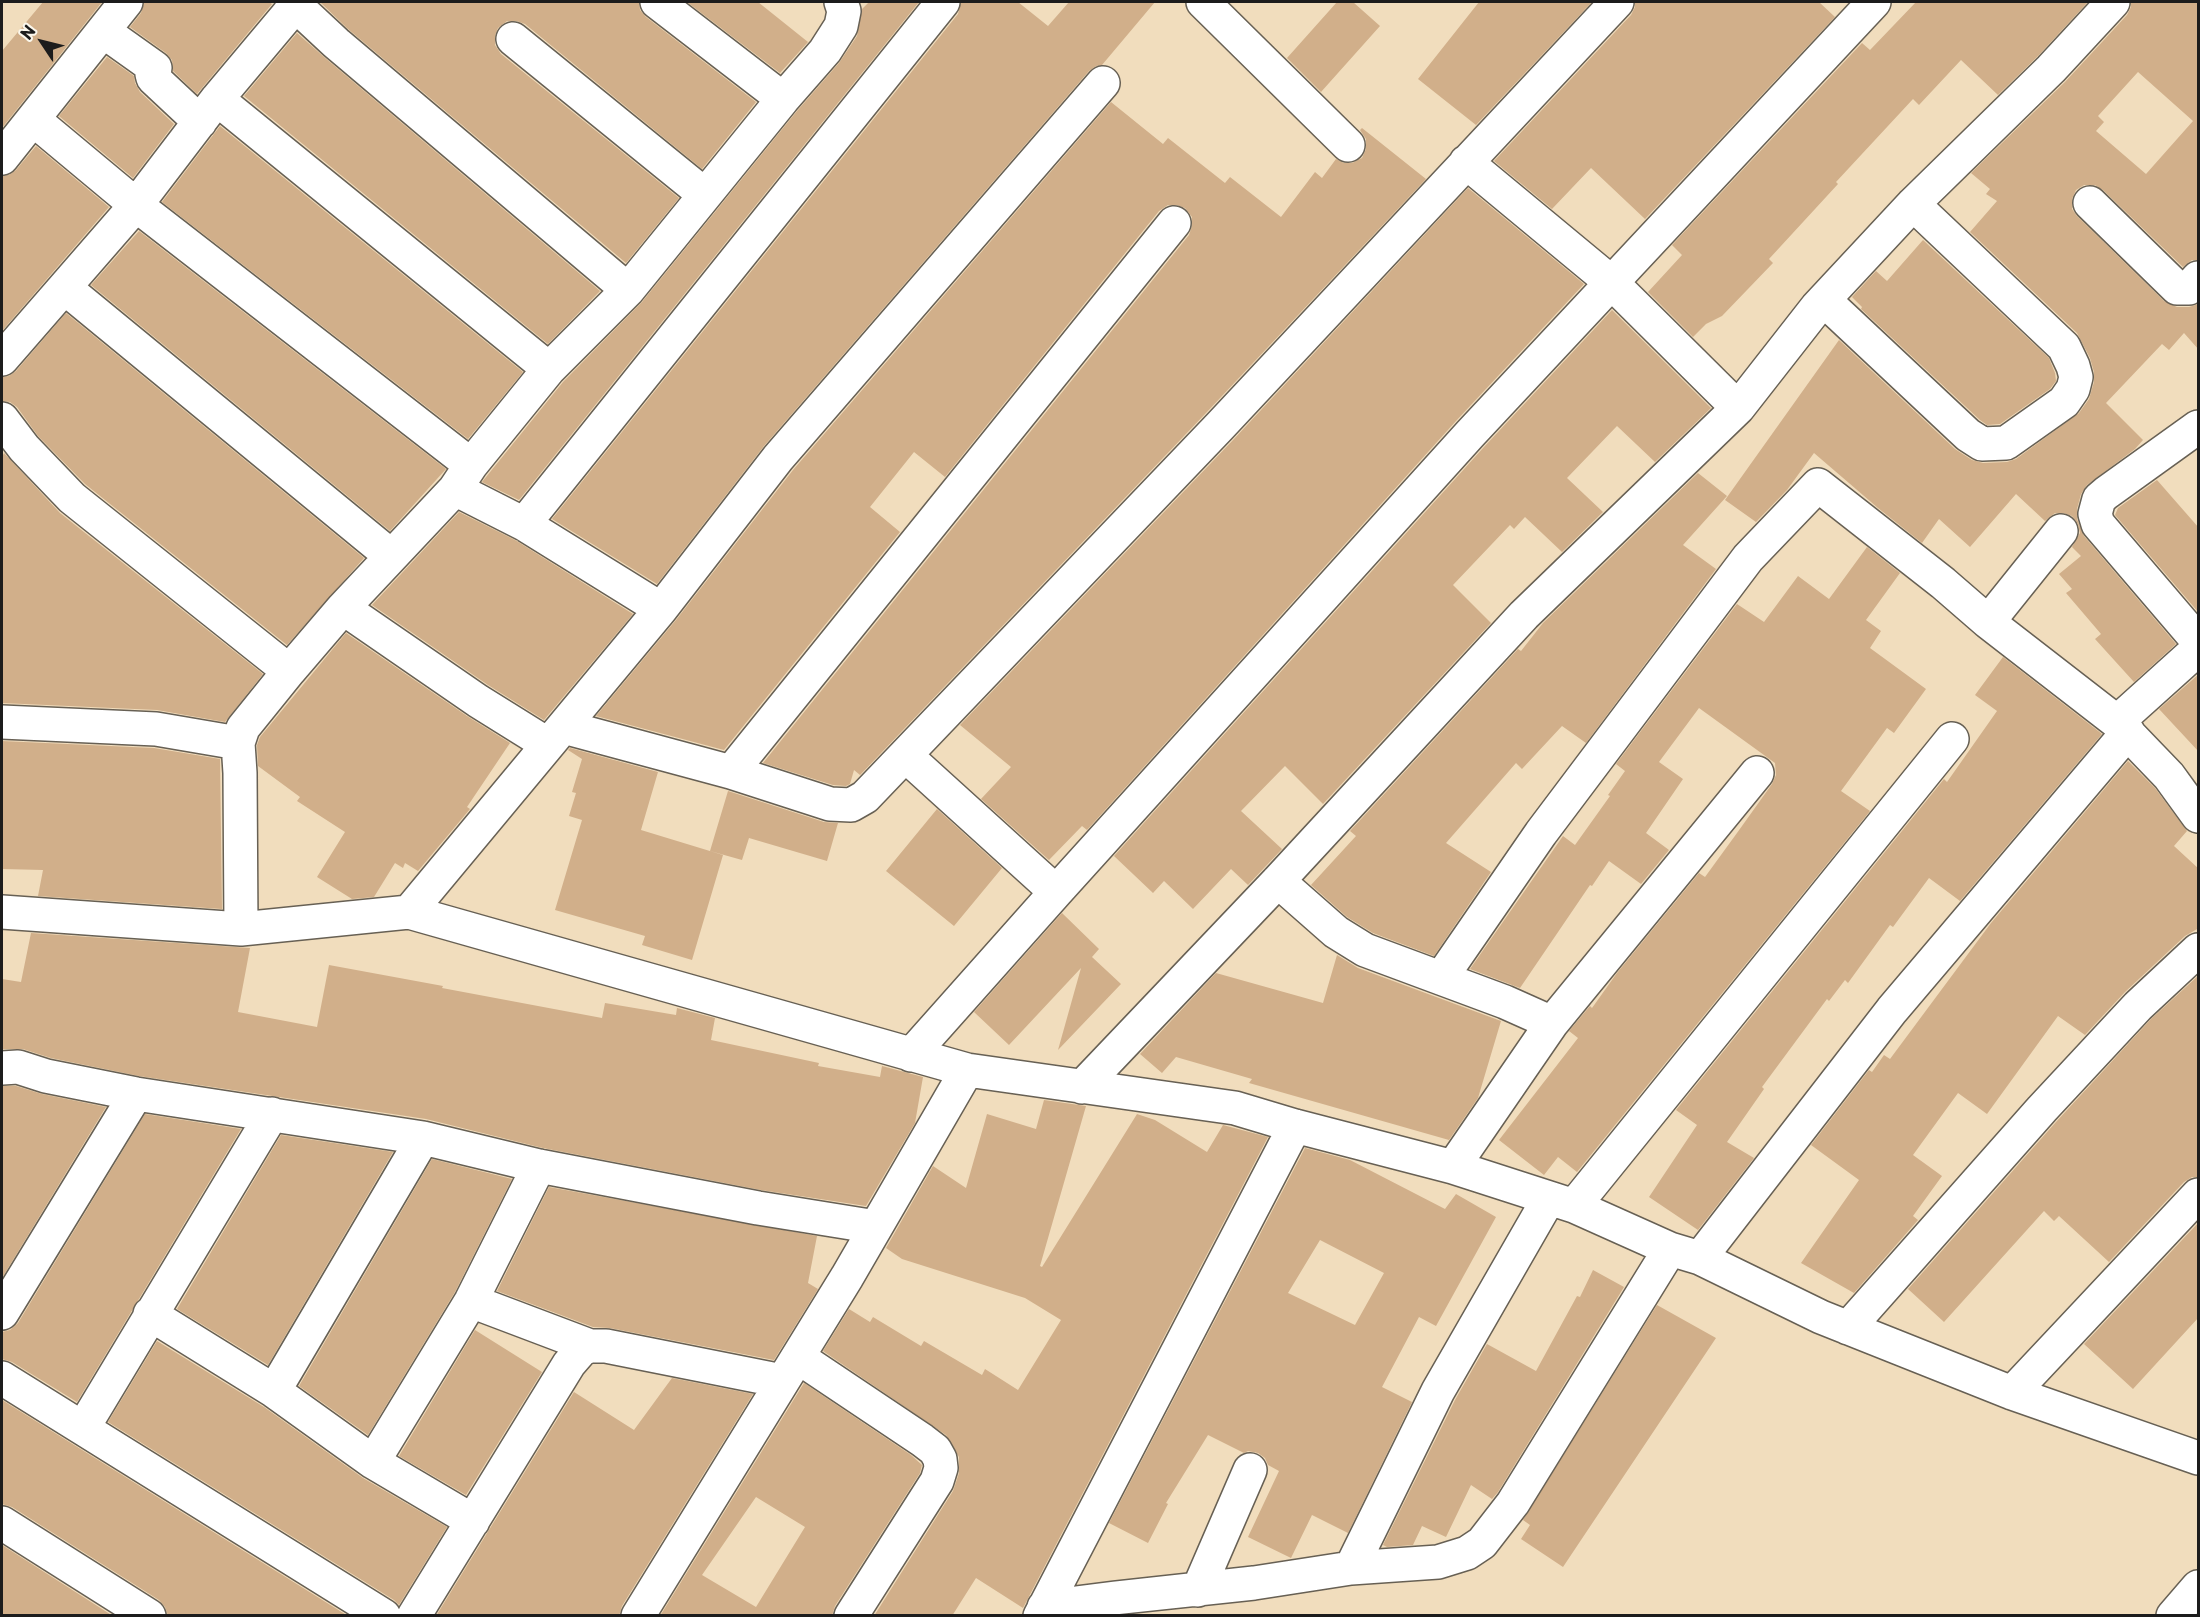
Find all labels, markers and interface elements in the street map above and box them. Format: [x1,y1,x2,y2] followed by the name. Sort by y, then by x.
[12,12,72,72] north arrow
[14,20,41,44] text: N

